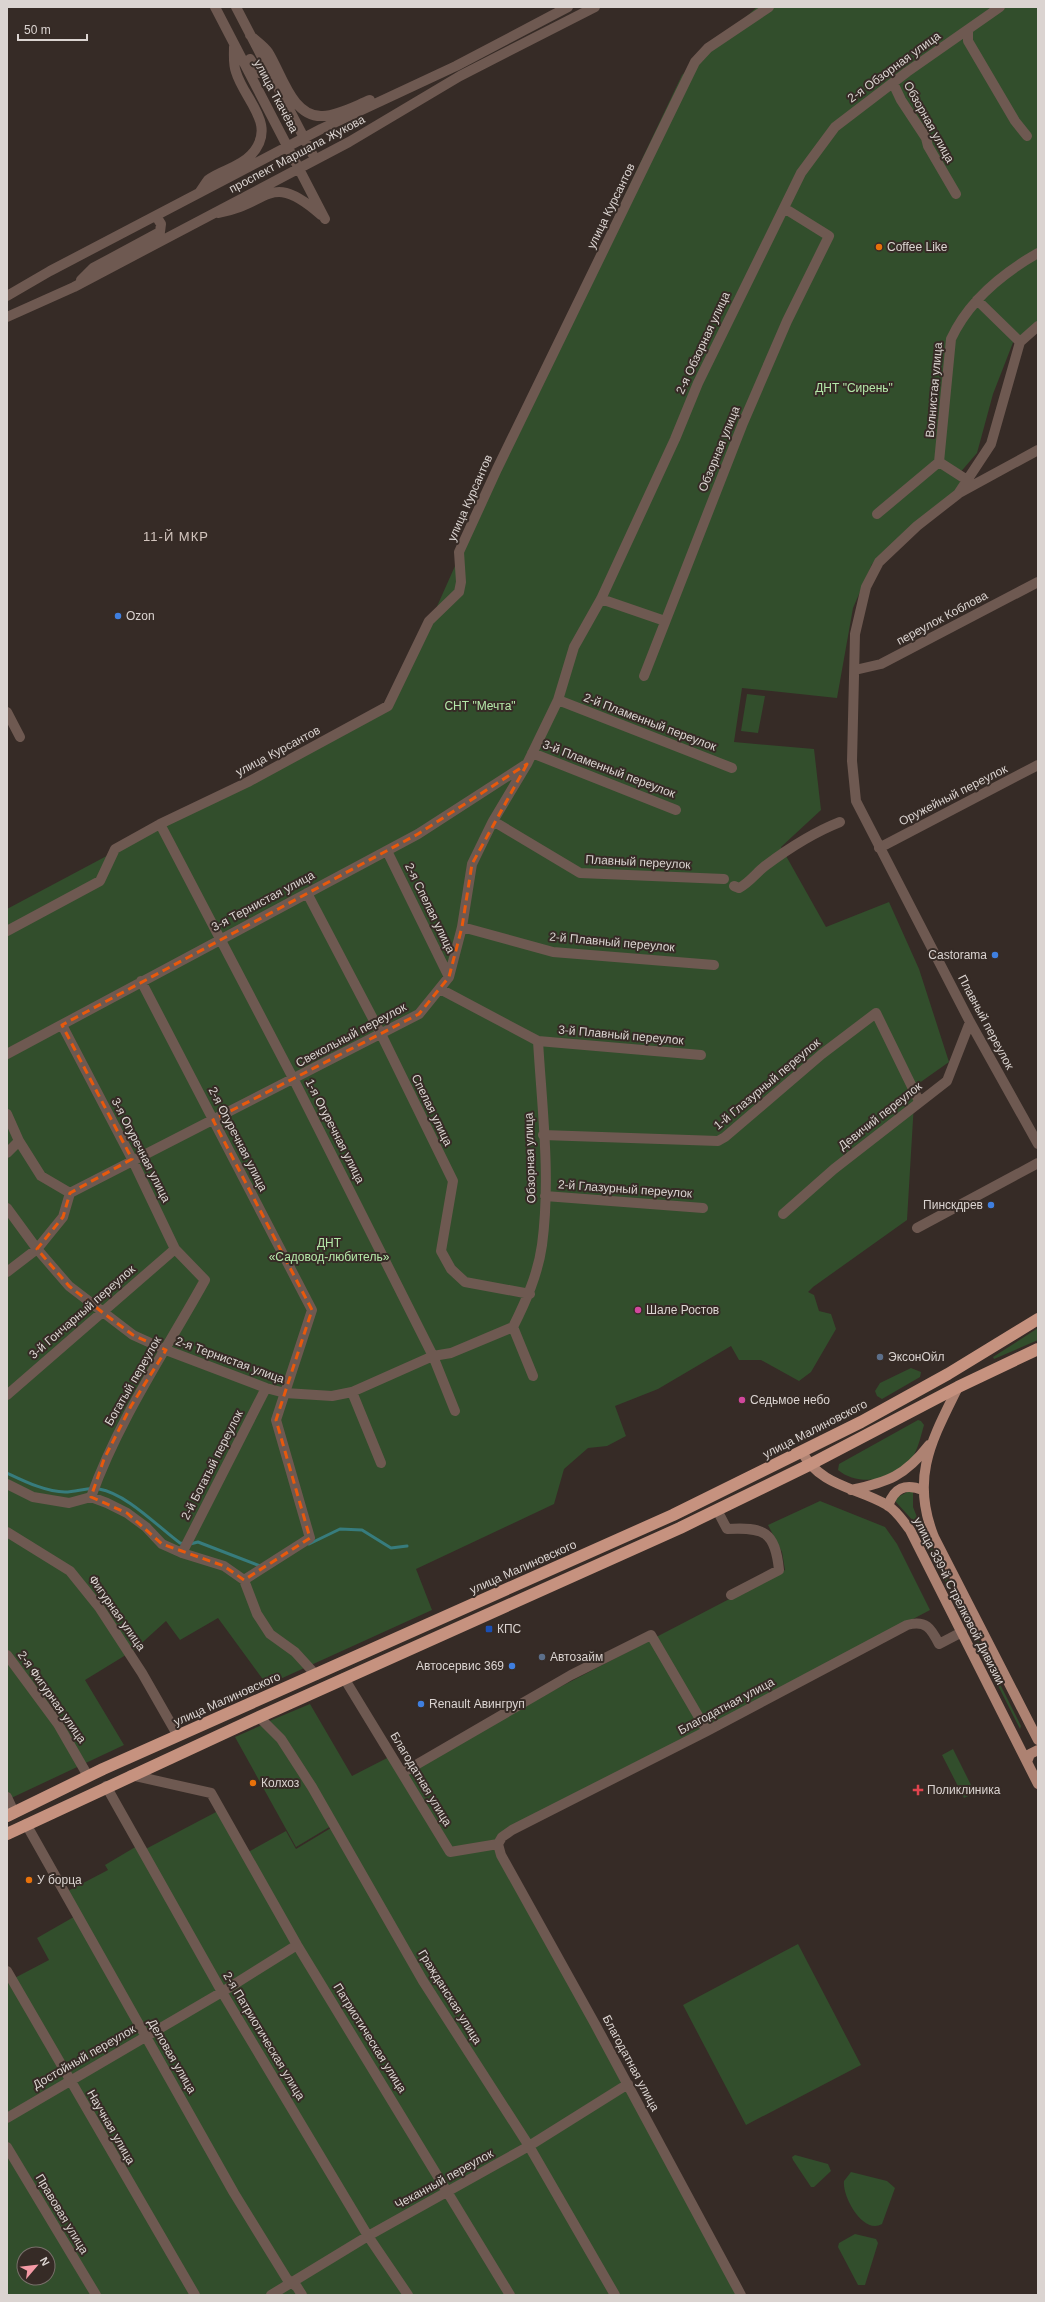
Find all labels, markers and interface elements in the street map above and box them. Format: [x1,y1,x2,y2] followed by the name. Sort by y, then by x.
[18,16,87,42] scale bar
[24,23,51,37] text: 50 m
[845,28,943,105] street label: 2-я Обзорная улица
[251,57,301,135] street label: улица Ткачёва
[901,79,957,165] street label: Обзорная улица
[227,112,368,196] street label: проспект Маршала Жукова
[584,161,638,251] street label: улица Курсантов
[887,240,948,254] place label: Coffee Like
[874,242,884,252] marker: Coffee Like
[673,289,733,396] street label: 2-я Обзорная улица
[923,341,945,438] street label: Волнистая улица
[815,381,893,395] park label: ДНТ "Сирень"
[696,404,743,494] street label: Обзорная улица
[445,452,495,544] street label: улица Курсантов
[143,529,209,544] district label: 11-Й МКР
[894,588,990,648] street label: переулок Коблова
[126,609,155,623] place label: Ozon
[113,611,123,621] marker: Ozon
[582,690,719,754] street label: 2-й Пламенный переулок
[444,699,516,713] park label: СНТ "Мечта"
[233,723,323,779] street label: улица Курсантов
[541,737,678,801] street label: 3-й Пламенный переулок
[896,761,1010,828] street label: Оружейный переулок
[585,852,692,872] street label: Плавный переулок
[402,861,458,956] street label: 2-я Спелая улица
[209,868,317,934] street label: 3-я Тернистая улица
[549,930,676,955] street label: 2-й Плавный переулок
[928,948,987,962] place label: Castorama
[990,950,1000,960] marker: Castorama
[955,972,1017,1072] street label: Плавный переулок
[293,1000,409,1070] street label: Свекольный переулок
[558,1023,685,1048] street label: 3-й Плавный переулок
[711,1035,824,1133] street label: 1-й Глазурный переулок
[409,1072,456,1148] street label: Спелая улица
[303,1076,368,1186] street label: 1-я Огуречная улица
[835,1079,925,1153] street label: Девичий переулок
[206,1084,271,1194] street label: 2-я Огуречная улица
[109,1095,174,1205] street label: 3-я Огуречная улица
[521,1112,539,1204] street label: Обзорная улица
[557,1177,693,1201] street label: 2-й Глазурный переулок
[923,1198,983,1212] place label: Пинскдрев
[986,1200,996,1210] marker: Пинскдрев
[269,1236,390,1264] park label: ДНТ «Садовод-любитель»
[26,1262,138,1362] street label: 3-й Гончарный переулок
[646,1303,719,1317] place label: Шале Ростов
[633,1305,643,1315] marker: Шале Ростов
[102,1333,165,1428] street label: Богатый переулок
[174,1334,287,1386] street label: 2-я Тернистая улица
[888,1350,944,1364] place label: ЭксонОйл
[875,1352,885,1362] marker: ЭксонОйл
[750,1393,830,1407] place label: Седьмое небо
[737,1395,747,1405] marker: Седьмое небо
[760,1396,870,1461] street label: улица Малиновского
[178,1407,246,1522] street label: 2-й Богатый переулок
[910,1515,1008,1687] street label: улица 339-й Стрелковой Дивизии
[468,1537,579,1597] street label: улица Малиновского
[86,1573,148,1654] street label: Фигурная улица
[497,1622,522,1636] place label: КПС
[484,1624,494,1634] marker: КПС
[15,1648,89,1746] street label: 2-я Фигурная улица
[550,1650,603,1664] place label: Автозайм
[537,1652,547,1662] marker: Автозайм
[416,1659,504,1673] place label: Автосервис 369
[507,1661,517,1671] marker: Автосервис 369
[172,1669,283,1729] street label: улица Малиновского
[675,1675,777,1737] street label: Благодатная улица
[429,1697,525,1711] place label: Renault Авингруп
[416,1699,426,1709] marker: Renault Авингруп
[387,1730,455,1829] street label: Благодатная улица
[261,1776,300,1790] place label: Колхоз
[248,1778,258,1788] marker: Колхоз
[927,1783,1001,1797] place label: Поликлиника
[912,1784,924,1796] marker: Поликлиника
[37,1873,82,1887] place label: У борца
[24,1875,34,1885] marker: У борца
[415,1947,485,2047] street label: Гражданская улица
[220,1969,308,2103] street label: 2-я Патриотическая улица
[331,1981,410,2096] street label: Патриотическая улица
[600,2012,662,2114] street label: Благодатная улица
[145,2016,199,2096] street label: Деловая улица
[30,2022,138,2092] street label: Достойный переулок
[84,2087,138,2167] street label: Научная улица
[393,2146,496,2212] street label: Чеканный переулок
[33,2172,92,2257] street label: Правовая улица
[16,2246,56,2286] north arrow
[38,2255,52,2268] text: N

